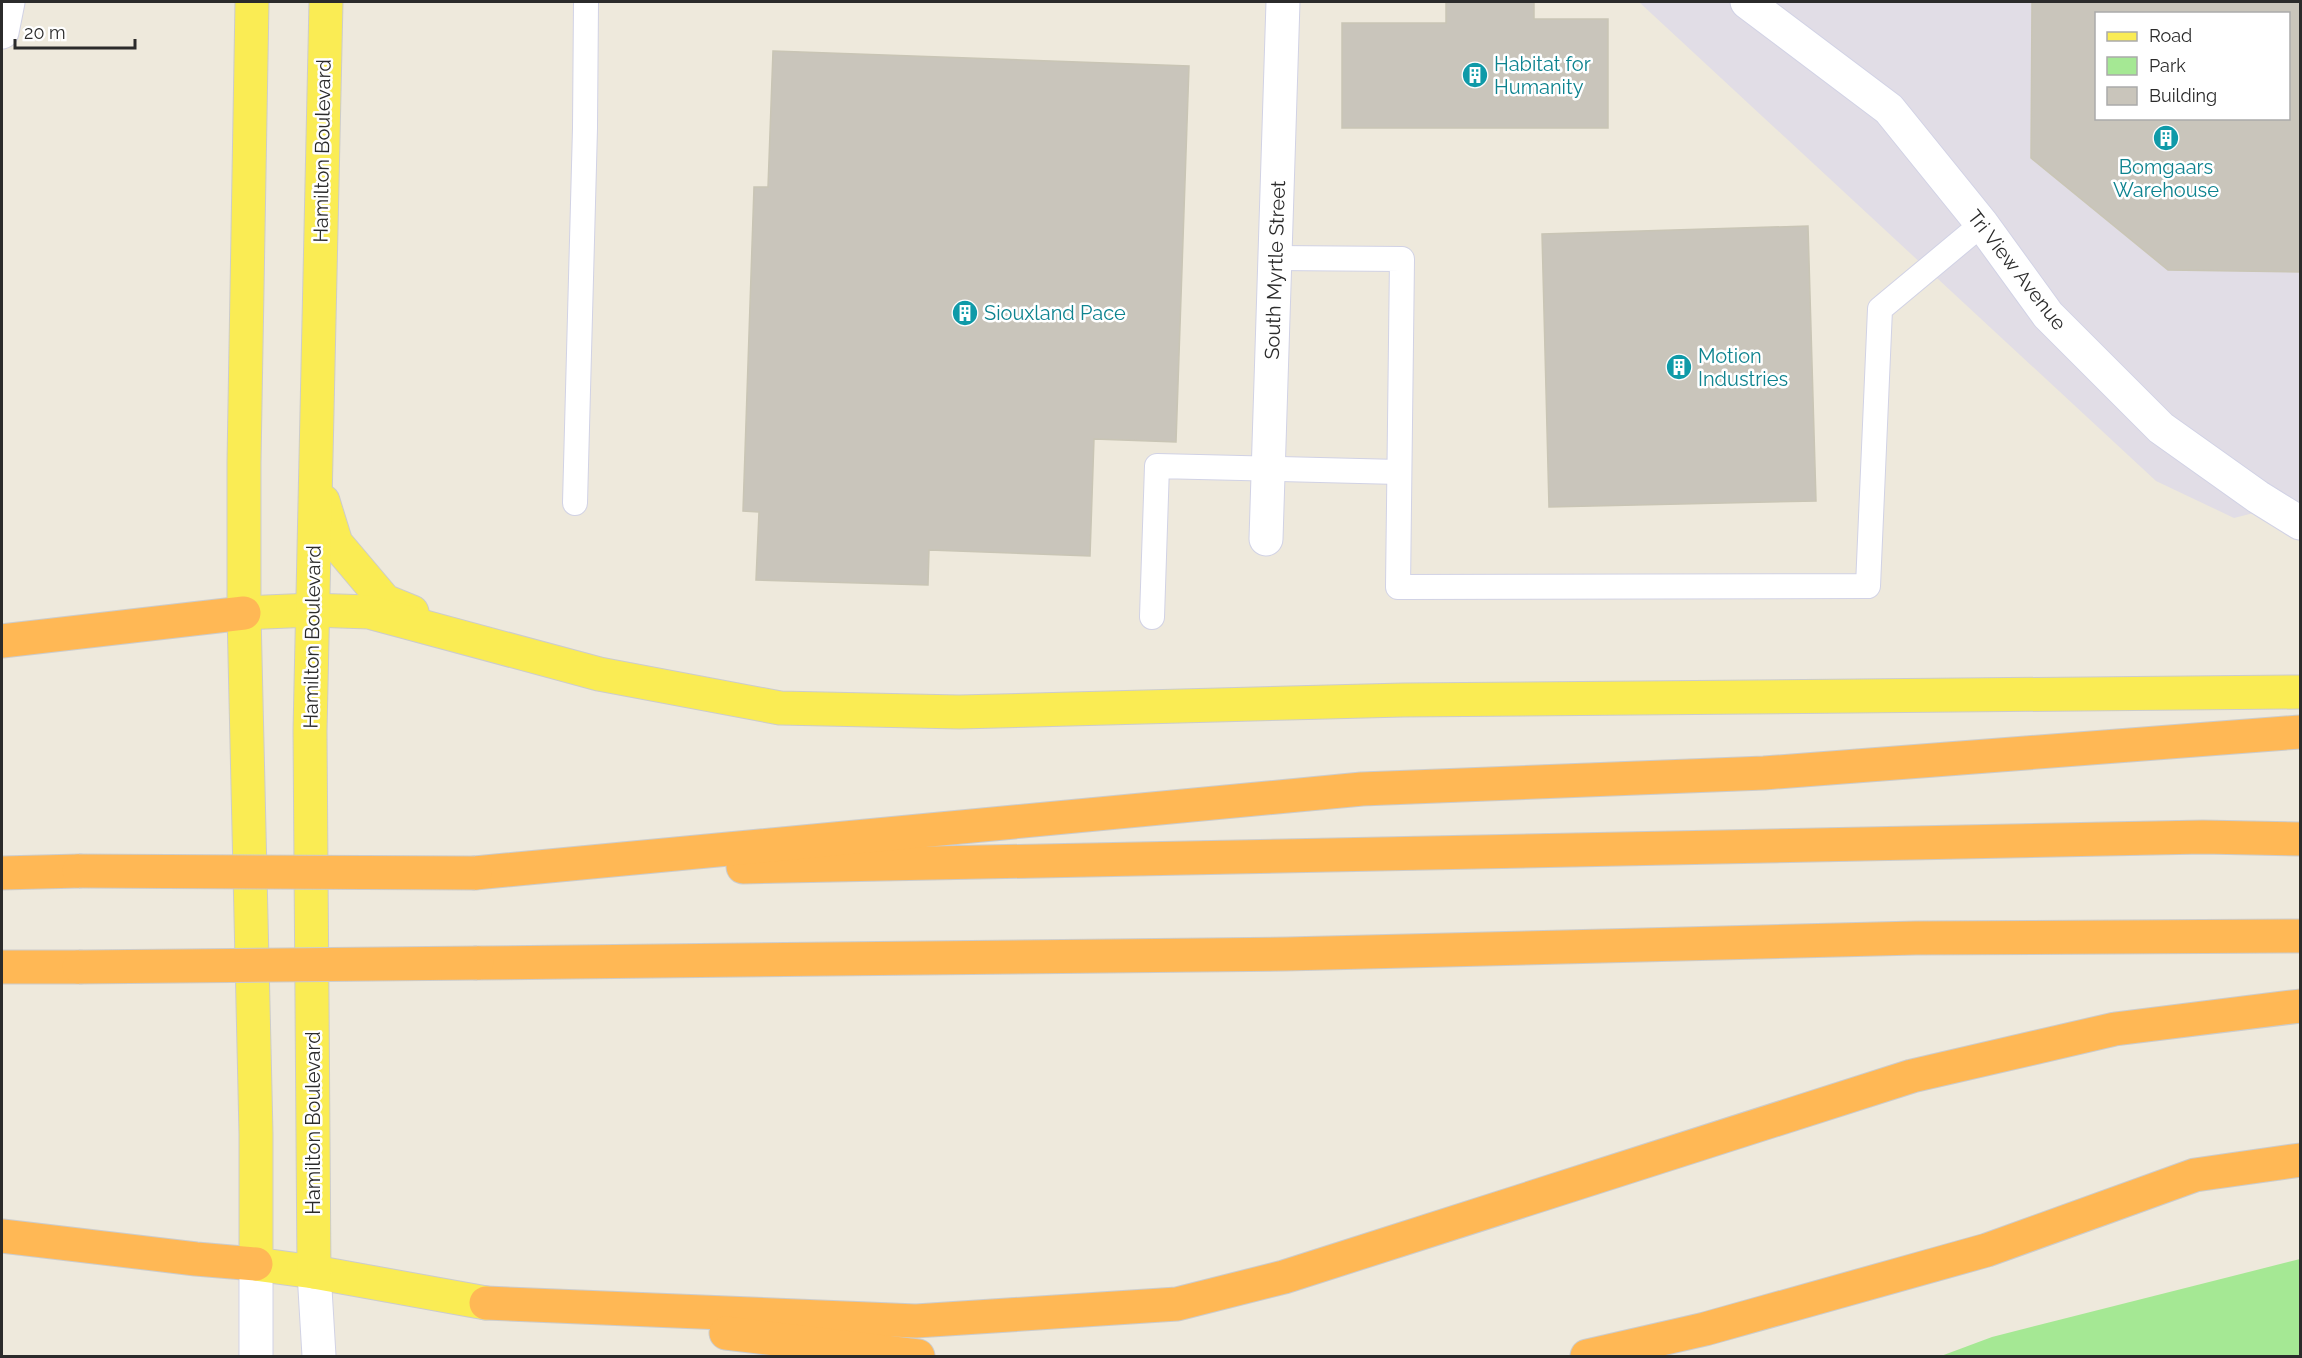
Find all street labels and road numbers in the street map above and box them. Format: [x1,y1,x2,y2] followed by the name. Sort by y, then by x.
[308,59,336,243] street label: Hamilton Boulevard
[1260,180,1290,360] street label: South Myrtle Street
[1963,205,2072,335] street label: Tri View Avenue
[298,545,326,729] street label: Hamilton Boulevard
[301,1031,325,1215] street label: Hamilton Boulevard

